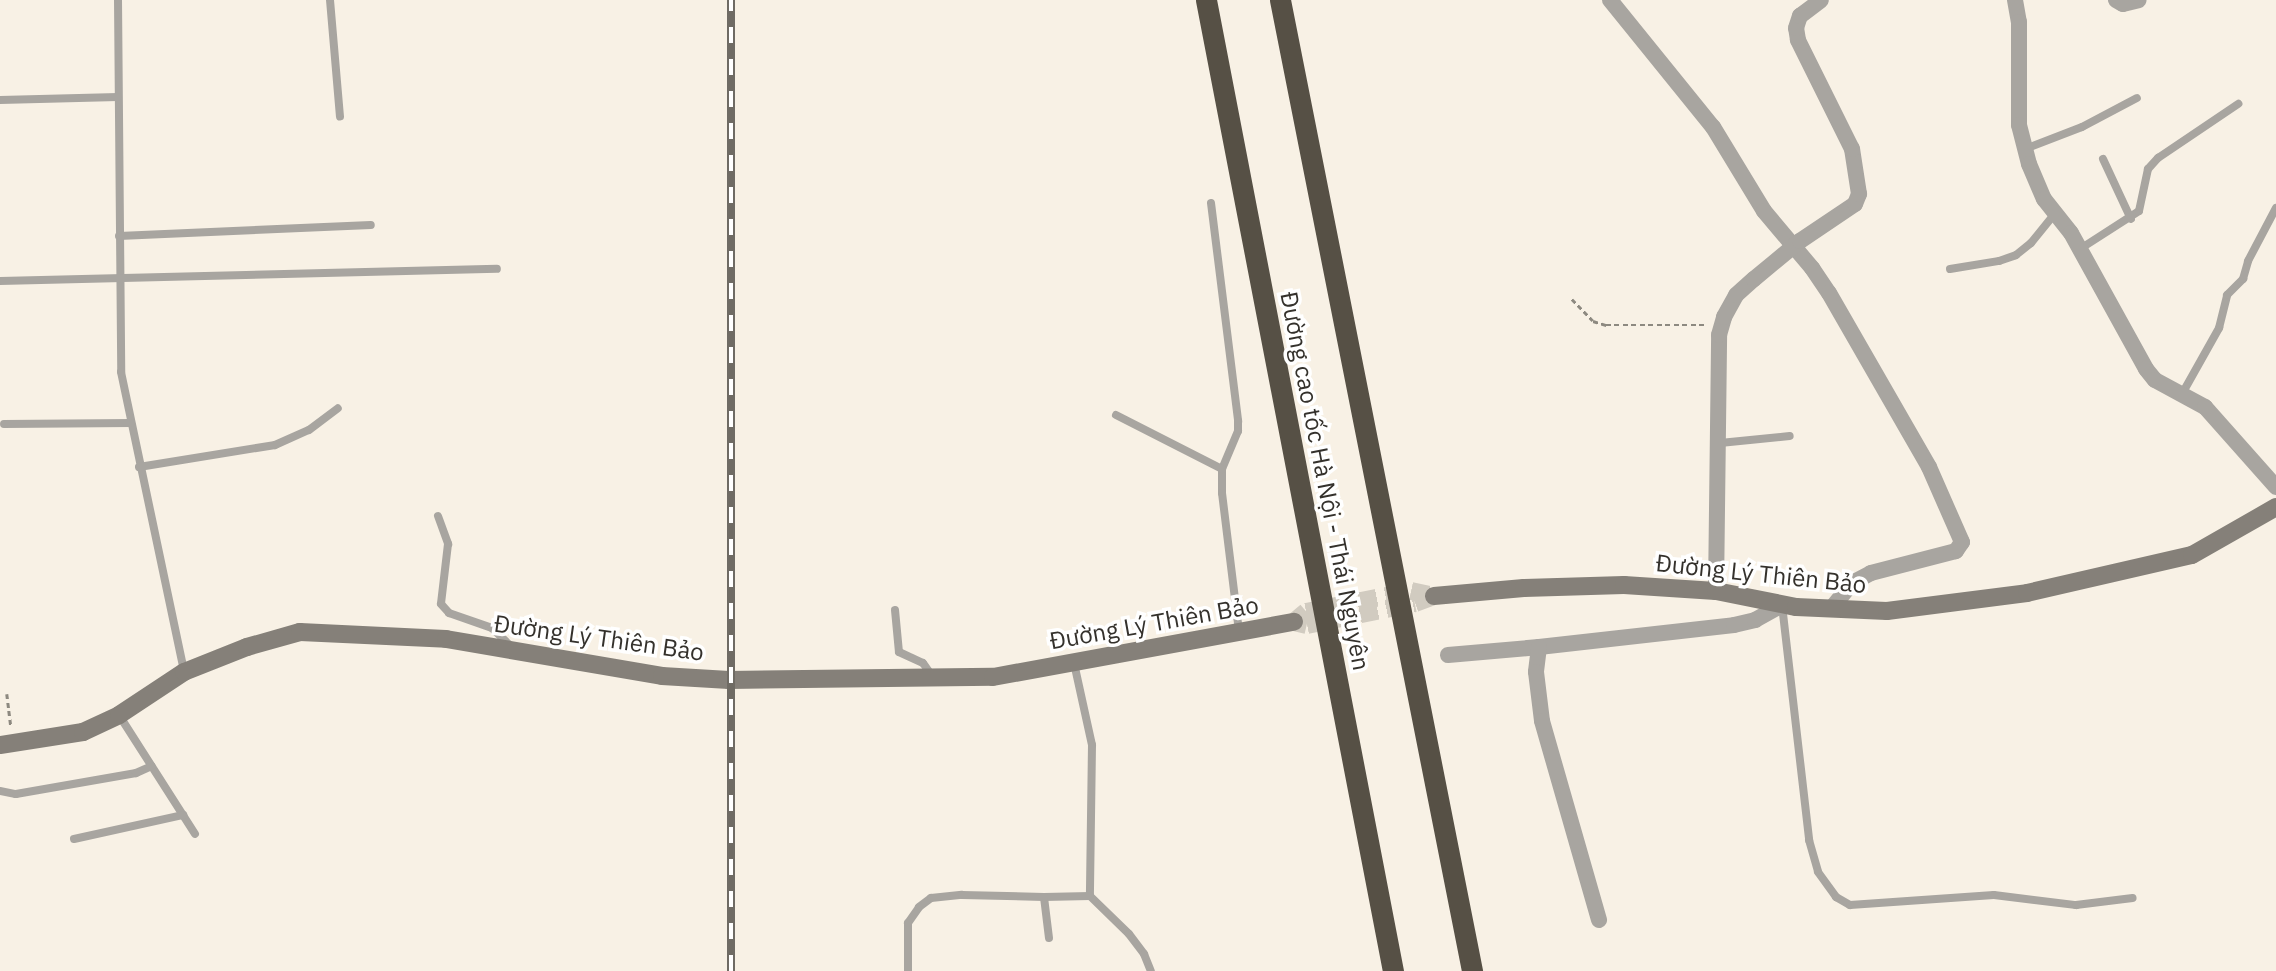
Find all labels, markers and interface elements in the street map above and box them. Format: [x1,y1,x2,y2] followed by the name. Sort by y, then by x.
[1274,289,1376,673] street label: Đường cao tốc Hà Nội - Thái Nguyên
[1654,549,1868,599] street label: Đường Lý Thiên Bảo
[1047,590,1261,656] street label: Đường Lý Thiên Bảo
[492,609,706,667] street label: Đường Lý Thiên Bảo

